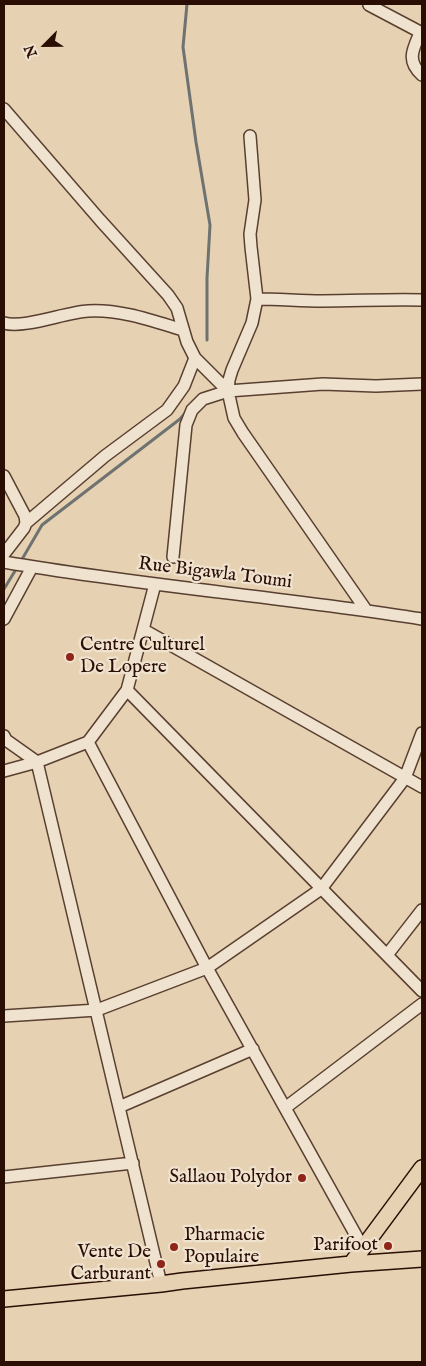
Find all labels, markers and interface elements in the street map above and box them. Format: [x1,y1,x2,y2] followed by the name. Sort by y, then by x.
[20,20,70,70] north arrow
[21,42,42,60] text: N
[137,553,293,595] street label: Rue Bigawla Toumi
[80,635,205,679] place label: Centre Culturel De Lopere
[64,651,76,663] marker: Centre Culturel De Lopere
[169,1167,292,1189] place label: Sallaou Polydor
[296,1172,308,1184] marker: Sallaou Polydor
[184,1225,265,1269] place label: Pharmacie Populaire
[313,1235,378,1257] place label: Parifoot
[382,1240,394,1252] marker: Parifoot
[168,1241,180,1253] marker: Pharmacie Populaire
[71,1242,151,1286] place label: Vente De Carburant
[155,1258,167,1270] marker: Vente De Carburant

